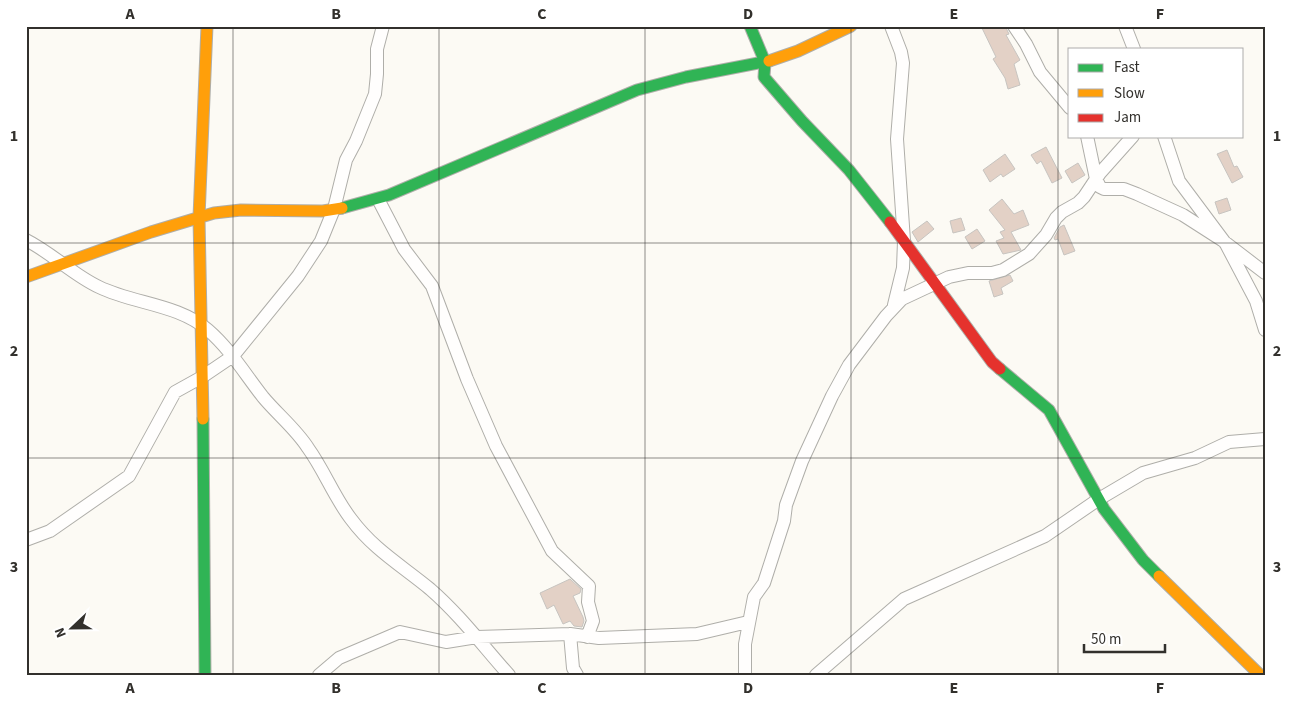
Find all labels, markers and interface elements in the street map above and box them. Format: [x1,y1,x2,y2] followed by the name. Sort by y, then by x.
[124,3,135,25] text: A
[331,3,341,25] text: B
[537,3,547,25] text: C
[743,3,753,25] text: D
[950,3,958,25] text: E
[1156,3,1164,25] text: F
[1068,48,1244,138] legend
[1114,57,1140,78] text: Fast
[1114,83,1145,104] text: Slow
[1114,107,1141,128] text: Jam
[10,125,18,147] text: 1
[1273,125,1281,147] text: 1
[10,340,18,362] text: 2
[1273,340,1281,362] text: 2
[10,556,18,578] text: 3
[1273,556,1281,578] text: 3
[48,604,98,654] north arrow
[1084,621,1165,653] scale bar
[50,624,72,641] text: N
[1091,629,1121,650] text: 50 m
[124,677,135,699] text: A
[331,677,341,699] text: B
[537,677,547,699] text: C
[743,677,753,699] text: D
[950,677,958,699] text: E
[1156,677,1164,699] text: F

